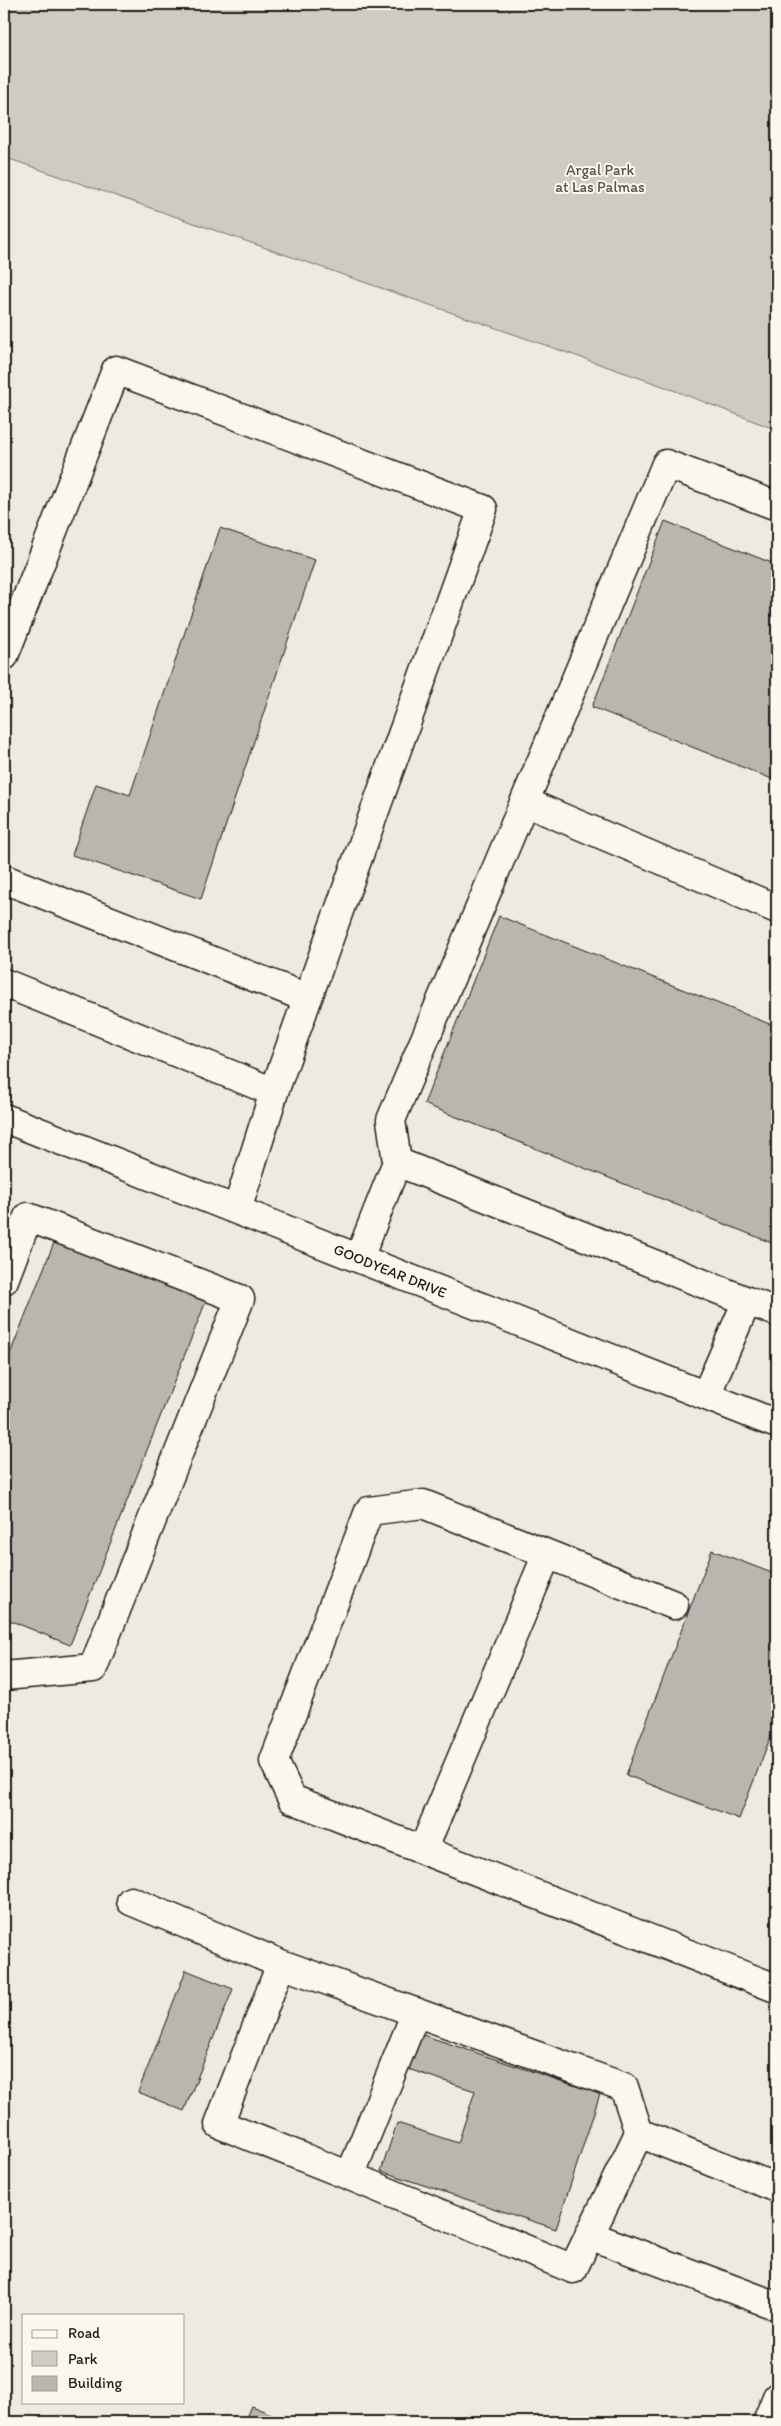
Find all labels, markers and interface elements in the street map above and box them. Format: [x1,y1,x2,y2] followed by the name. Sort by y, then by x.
[555,161,645,196] park label: Argal Park at Las Palmas
[331,1240,449,1302] street label: GOODYEAR DRIVE
[22,2314,185,2404] legend
[68,2324,101,2342] text: Road
[68,2350,98,2368] text: Park
[68,2374,122,2392] text: Building

